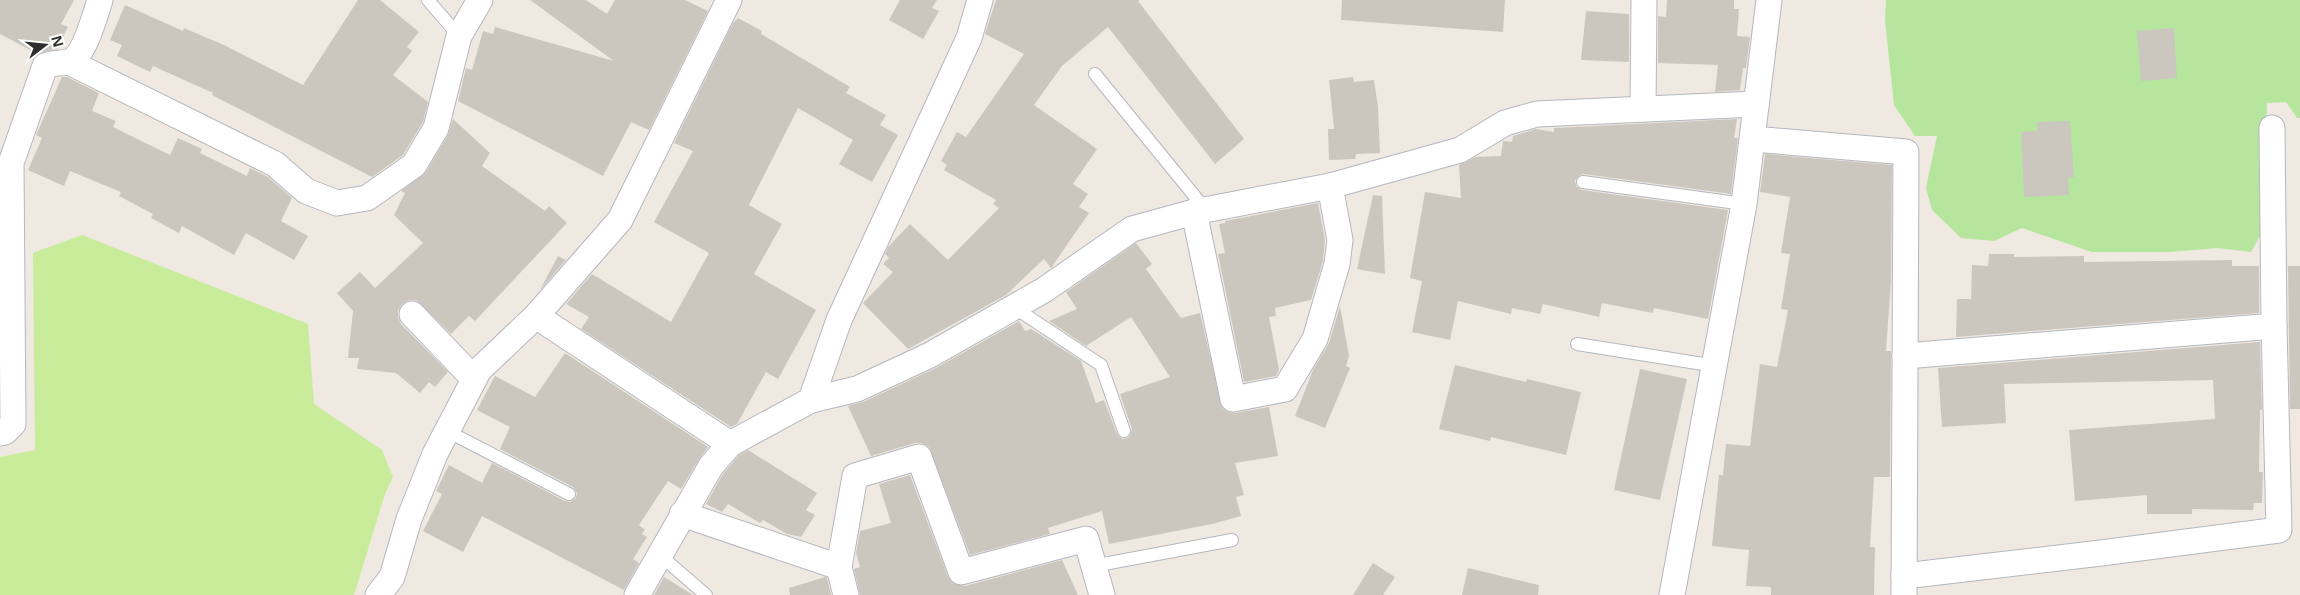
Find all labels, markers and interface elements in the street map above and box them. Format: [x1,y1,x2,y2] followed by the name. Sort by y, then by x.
[20,20,70,70] north arrow
[47,33,69,49] text: N

